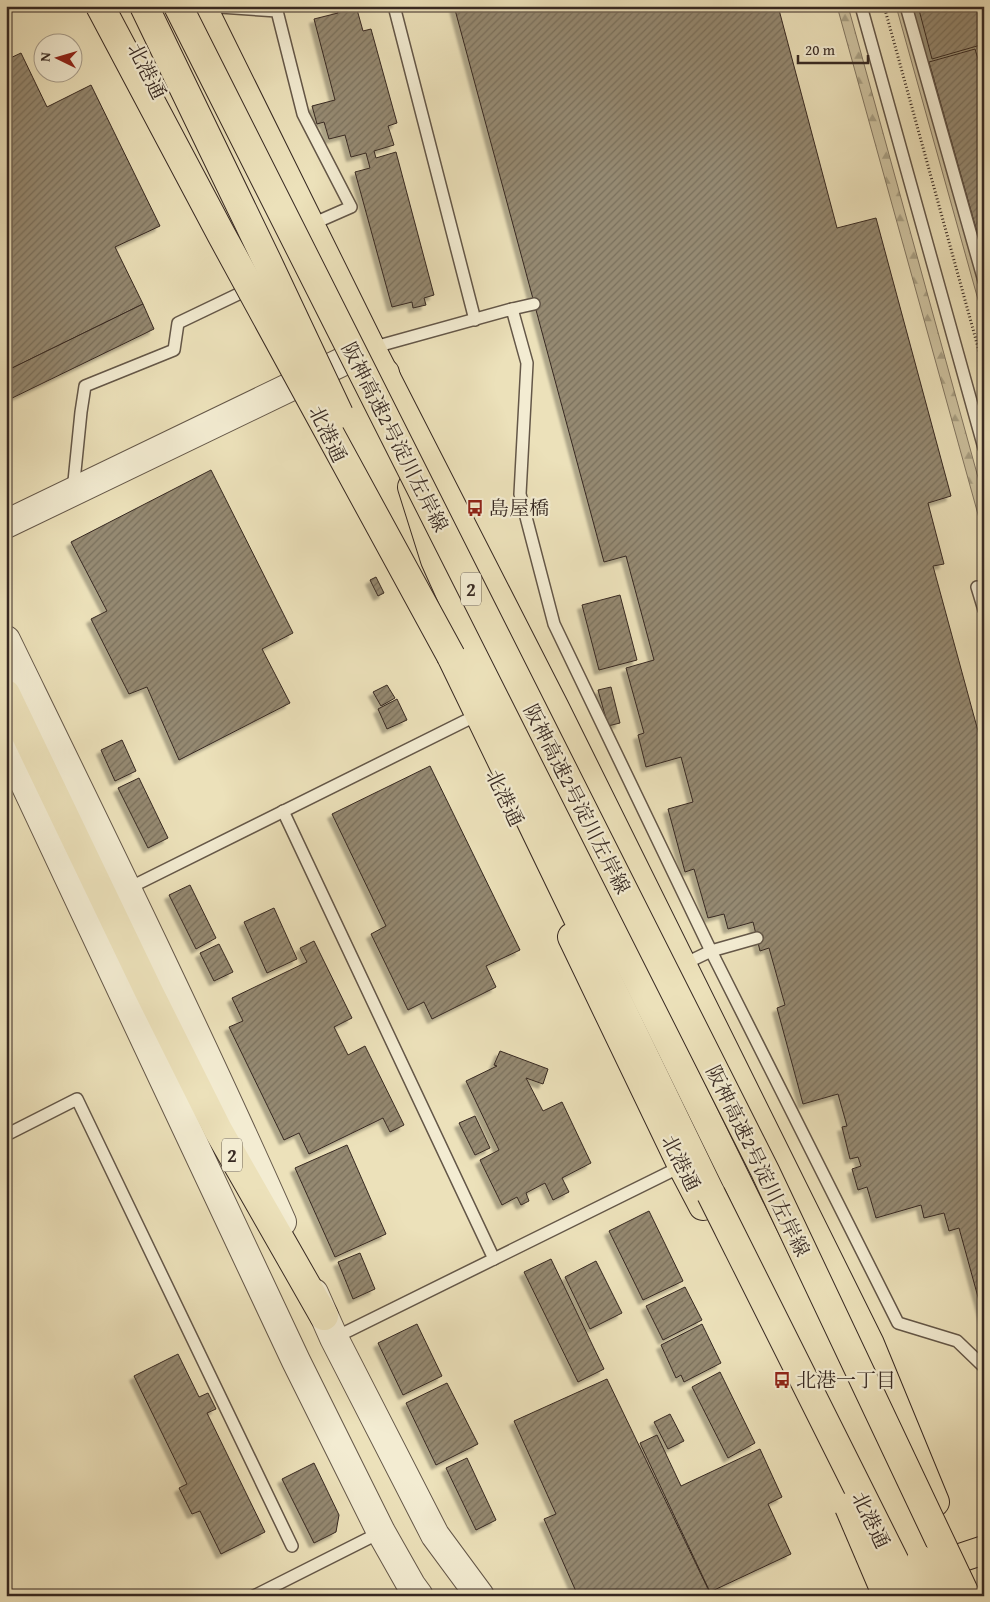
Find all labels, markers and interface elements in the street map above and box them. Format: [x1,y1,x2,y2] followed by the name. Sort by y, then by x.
[32,32,82,82] north arrow
[798,32,868,64] scale bar
[121,37,174,104] street label: 北港通
[805,39,836,60] text: 20 m
[35,51,55,62] text: N
[335,337,456,537] street label: 阪神高速2号淀川左岸線
[302,400,355,467] street label: 北港通
[489,493,549,522] place label: 島屋橋
[465,498,485,518] bus stop icon: 島屋橋
[461,572,481,606] road number: 2
[517,699,638,899] street label: 阪神高速2号淀川左岸線
[479,764,532,831] street label: 北港通
[699,1060,817,1261] street label: 阪神高速2号淀川左岸線
[655,1129,708,1196] street label: 北港通
[222,1138,242,1172] road number: 2
[796,1365,896,1394] place label: 北港一丁目
[772,1370,792,1390] bus stop icon: 北港一丁目
[845,1486,898,1553] street label: 北港通

